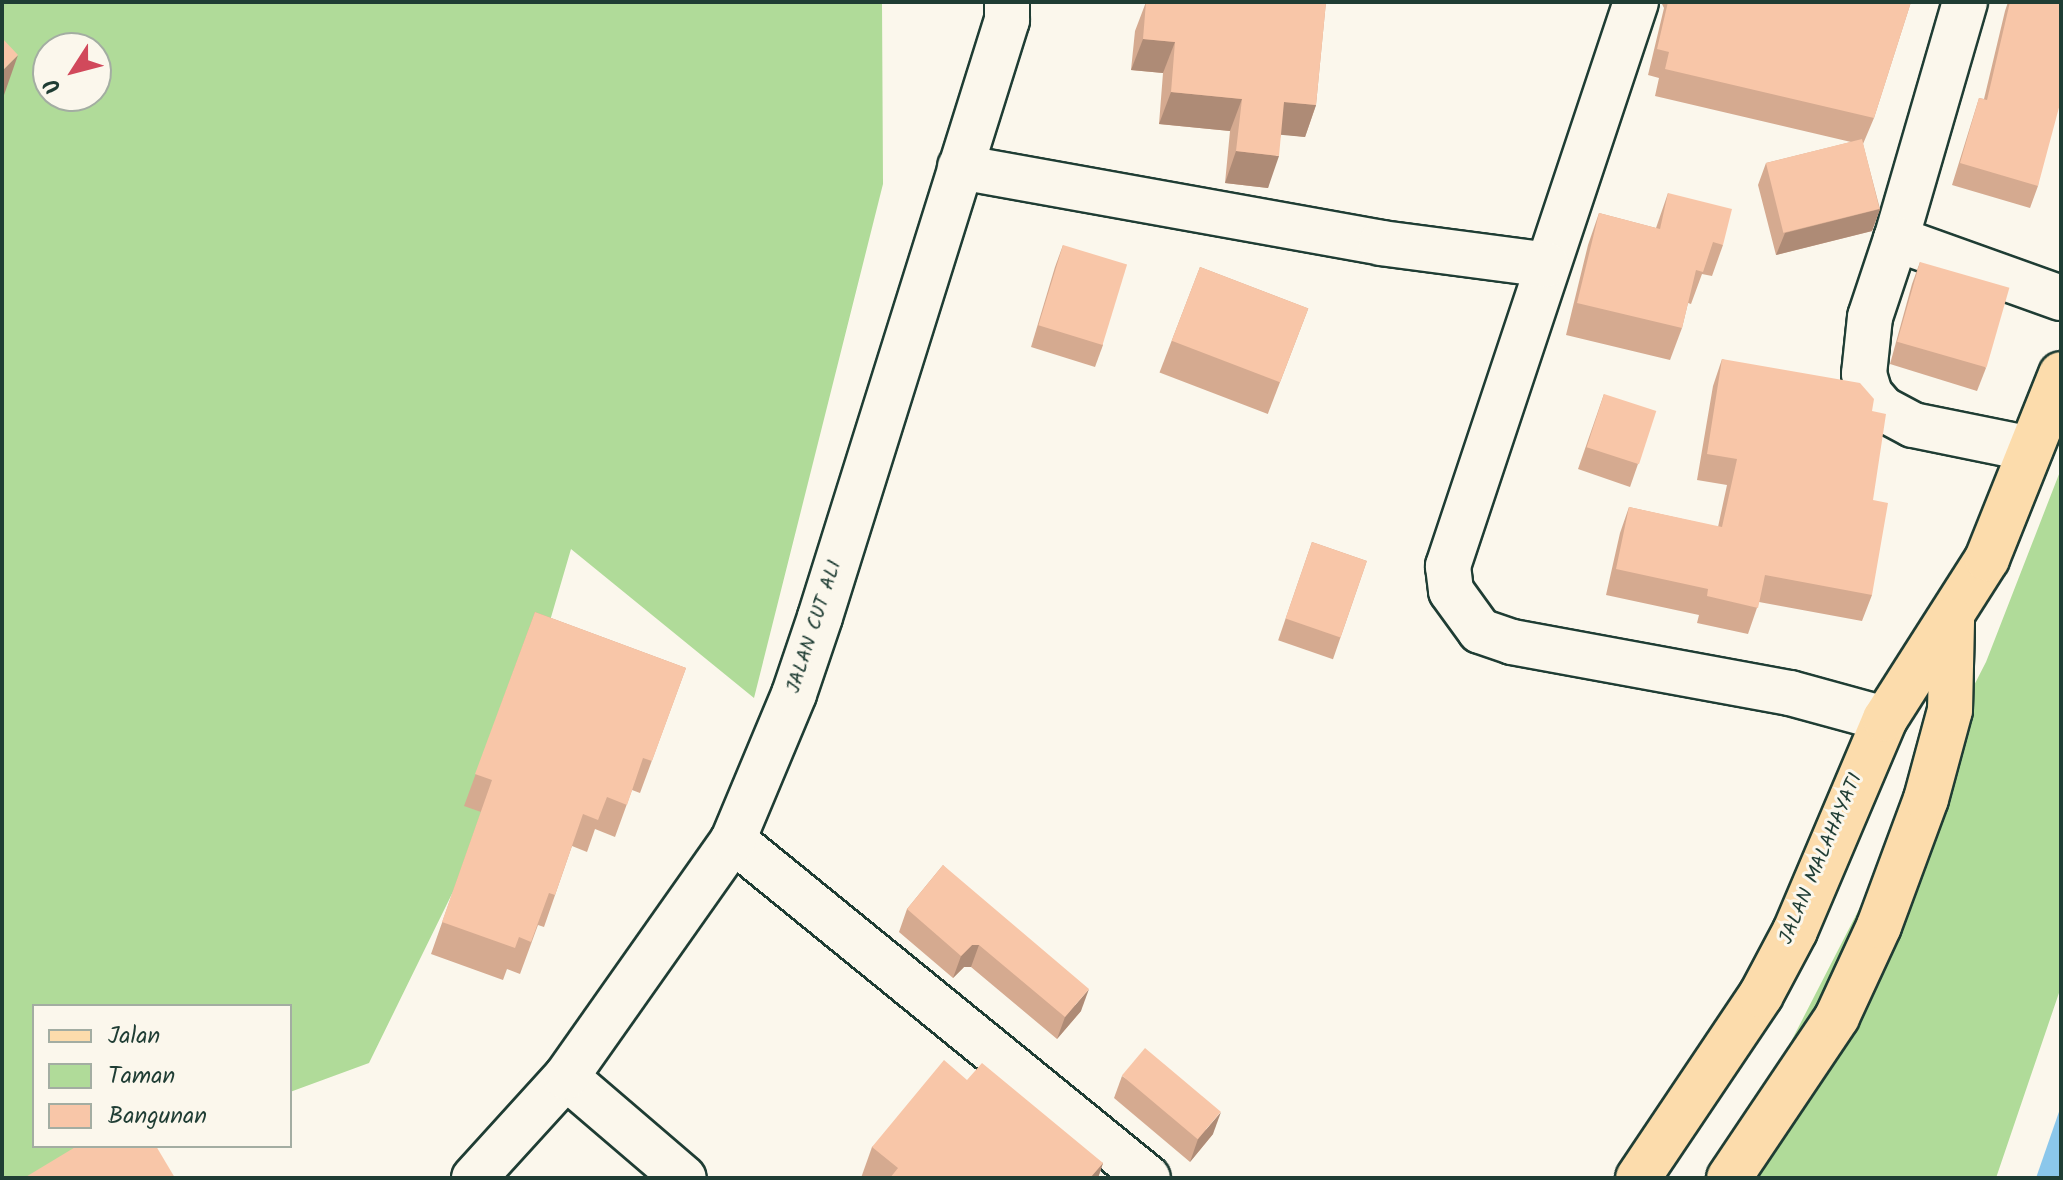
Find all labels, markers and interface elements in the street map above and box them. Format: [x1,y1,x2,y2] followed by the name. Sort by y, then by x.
[32,32,112,112] north arrow
[36,70,72,101] text: U
[782,558,848,696] street label: JALAN CUT ALI
[1775,770,1869,948] street label: JALAN MALAHAYATI
[32,1004,292,1148] legend
[108,1017,160,1056] text: Jalan
[108,1057,175,1096] text: Taman
[108,1097,207,1136] text: Bangunan

